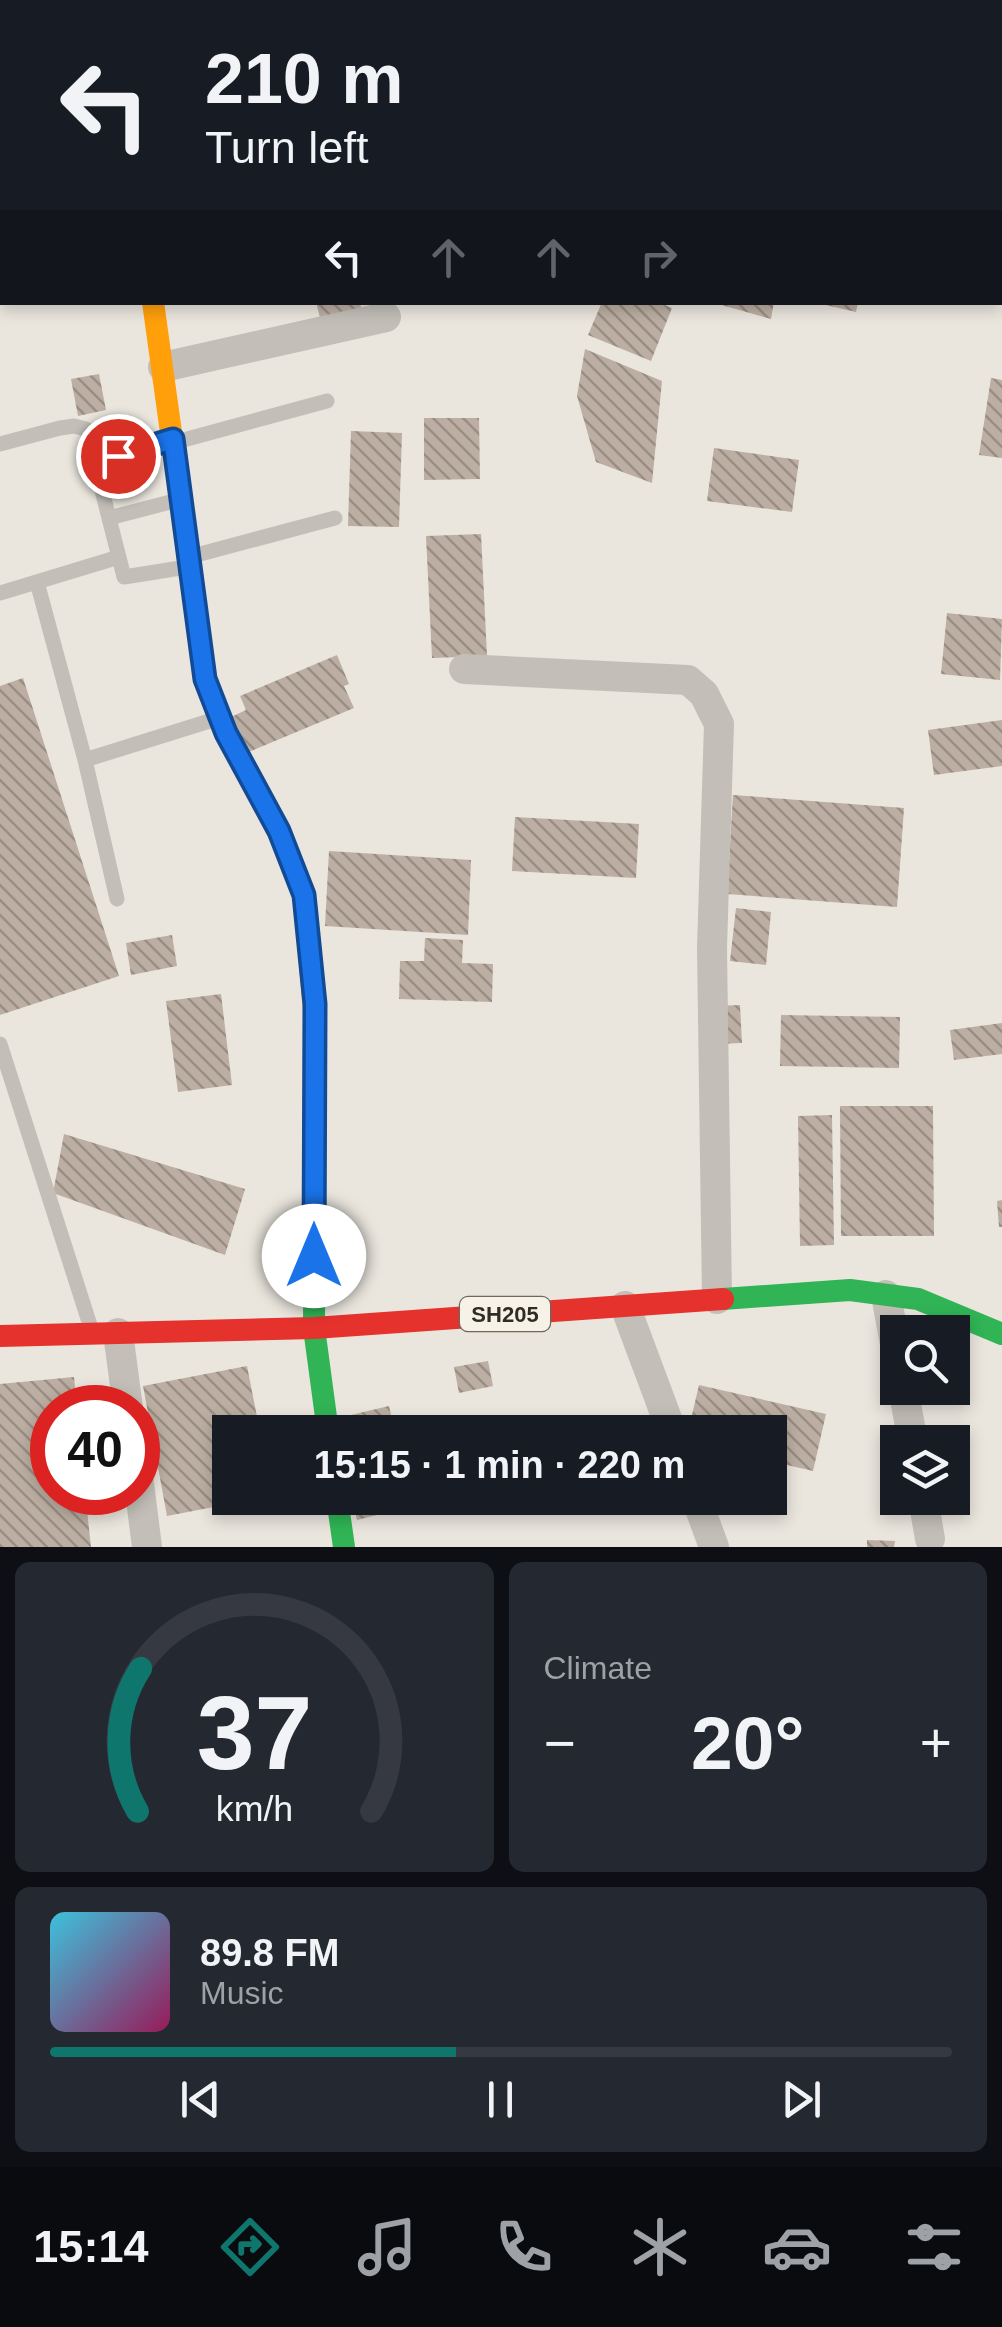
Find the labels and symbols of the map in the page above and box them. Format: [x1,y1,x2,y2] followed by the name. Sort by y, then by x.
[76,414,161,499] pin
[262,1204,366,1308] position arrow
[460,1297,550,1331] road number: SH205
[30,1385,160,1515] speed limit sign: 40

